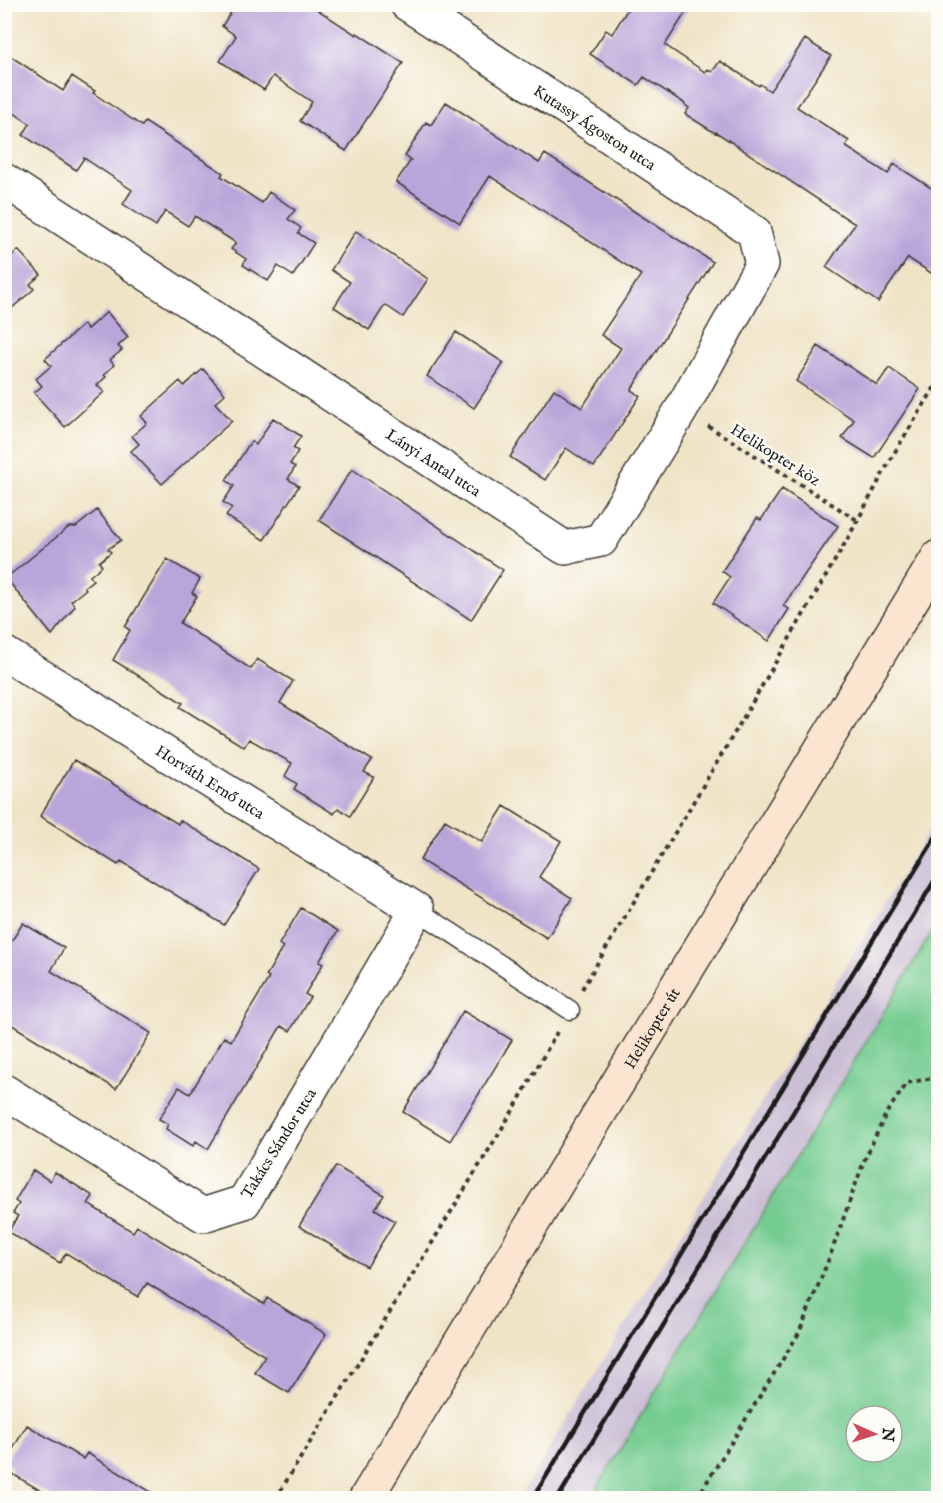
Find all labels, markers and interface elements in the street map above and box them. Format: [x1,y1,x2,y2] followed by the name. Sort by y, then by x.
[529,80,660,176] street label: Kutassy Ágoston utca
[726,420,823,491] street label: Helikopter köz
[381,425,484,502] street label: Lányi Antal utca
[151,742,268,825] street label: Horváth Ernő utca
[621,984,686,1073] street label: Helikopter út
[238,1085,322,1203] street label: Takács Sándor utca
[844,1404,904,1464] north arrow
[877,1426,897,1442] text: N

